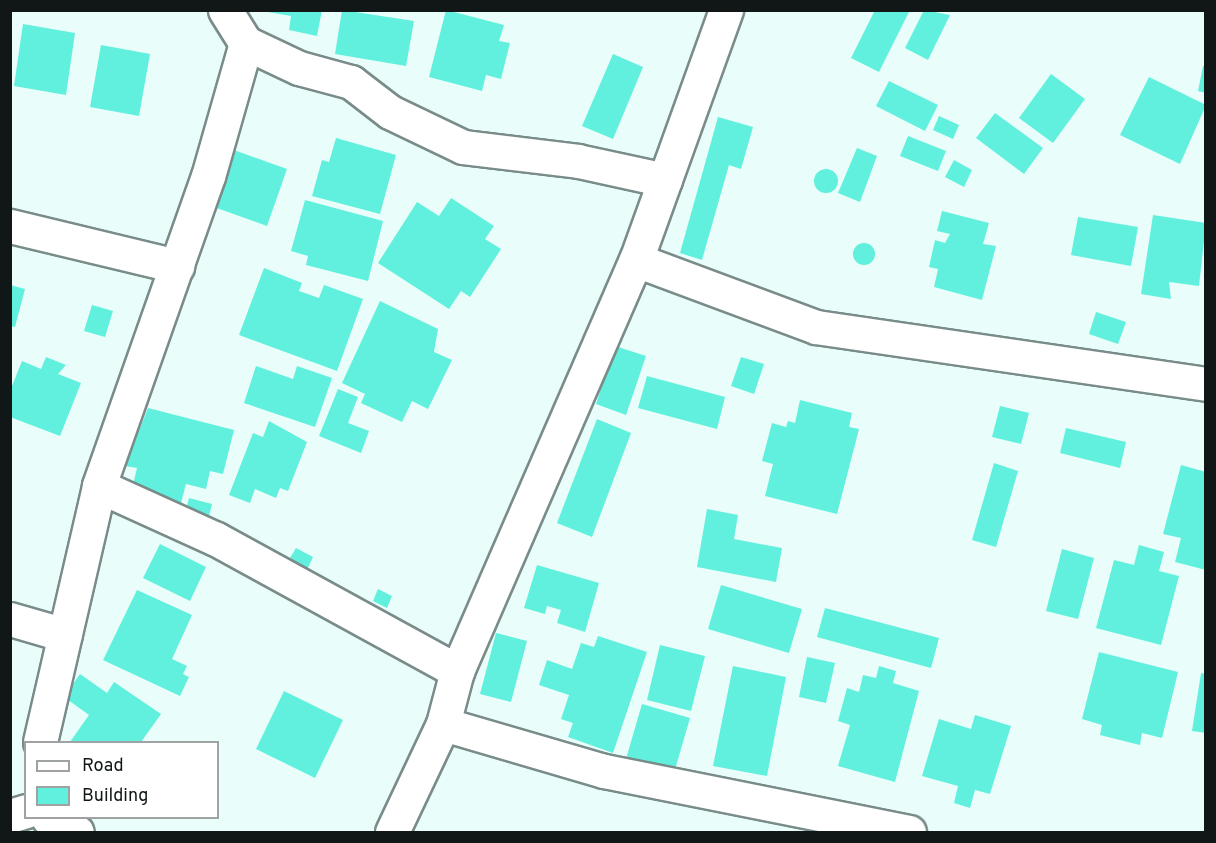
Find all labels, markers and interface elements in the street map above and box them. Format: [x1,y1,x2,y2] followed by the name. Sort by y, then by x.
[24,741,219,819] legend
[82,755,124,778] text: Road
[82,785,148,808] text: Building

